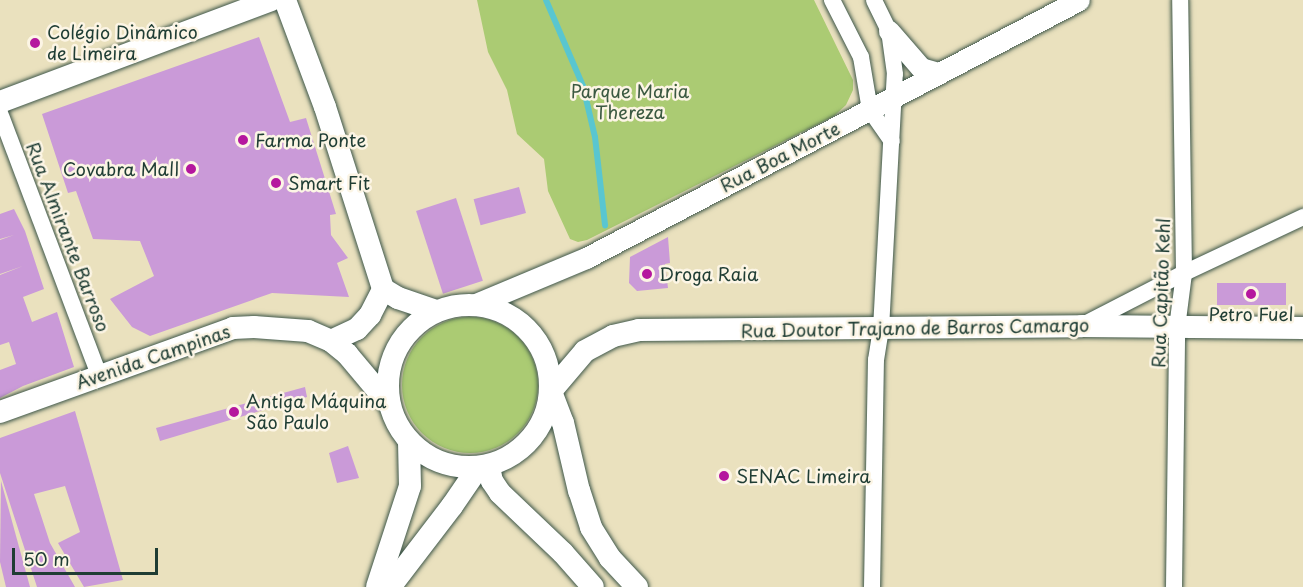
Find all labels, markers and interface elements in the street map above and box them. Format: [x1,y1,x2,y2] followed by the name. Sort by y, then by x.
[47,22,198,64] place label: Colégio Dinâmico de Limeira
[28,36,42,50] marker: Colégio Dinâmico de Limeira
[571,81,689,124] park label: Parque Maria Thereza
[717,118,843,196] street label: Rua Boa Morte
[255,129,366,151] place label: Farma Ponte
[236,133,250,147] marker: Farma Ponte
[22,139,114,335] street label: Rua Almirante Barroso
[62,158,179,180] place label: Covabra Mall
[184,162,198,176] marker: Covabra Mall
[288,172,370,194] place label: Smart Fit
[269,176,283,190] marker: Smart Fit
[1148,217,1174,369] street label: Rua Capitão Kehl
[659,263,759,285] place label: Droga Raia
[640,267,654,281] marker: Droga Raia
[1244,287,1258,301] marker: Petro Fuel
[1208,303,1294,325] place label: Petro Fuel
[741,314,1089,342] street label: Rua Doutor Trajano de Barros Camargo
[73,321,233,393] street label: Avenida Campinas
[246,391,387,434] place label: Antiga Máquina São Paulo
[227,405,241,419] marker: Antiga Máquina São Paulo
[736,465,871,487] place label: SENAC Limeira
[717,469,731,483] marker: SENAC Limeira
[15,536,160,574] scale bar
[23,545,70,572] text: 50 m

